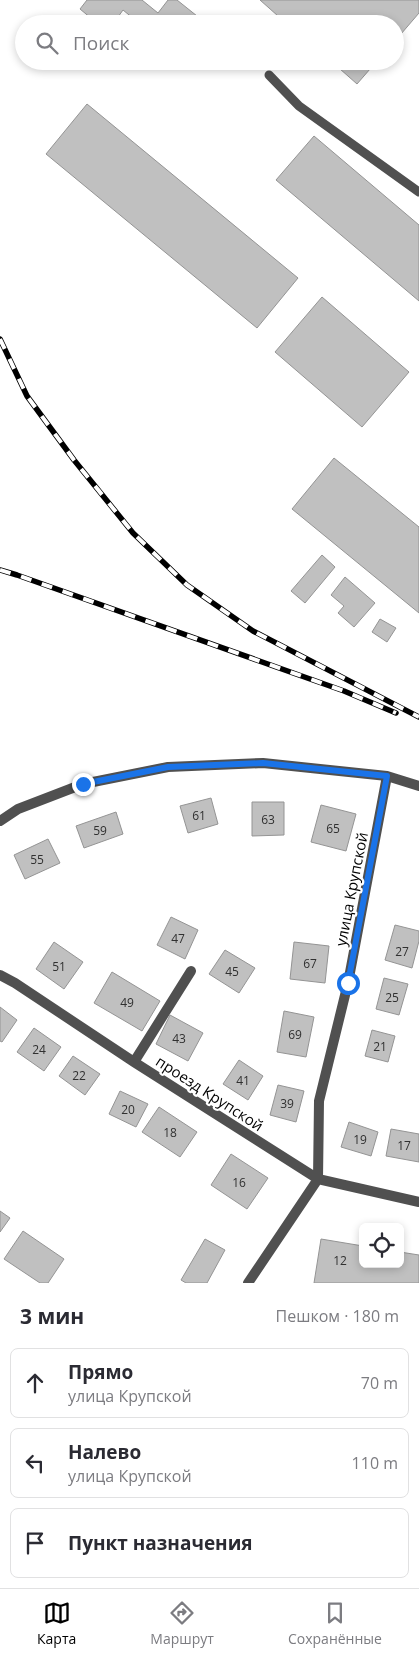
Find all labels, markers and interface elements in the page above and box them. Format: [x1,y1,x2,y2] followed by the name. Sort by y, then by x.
[15,15,404,70] search box
[33,29,61,57] icon: search
[73,30,129,56] text: Поиск
[72,773,95,796] route end
[192,807,206,824] house number: 61
[261,811,275,828] house number: 63
[326,820,340,837] house number: 65
[93,822,107,839] house number: 59
[330,830,372,948] street label: улица Крупской
[30,851,44,868] house number: 55
[171,930,185,947] house number: 47
[395,943,409,960] house number: 27
[303,955,317,972] house number: 67
[52,958,66,975] house number: 51
[225,963,239,980] house number: 45
[337,972,360,995] route start
[385,989,399,1006] house number: 25
[120,994,134,1011] house number: 49
[288,1026,302,1043] house number: 69
[172,1030,186,1047] house number: 43
[373,1038,387,1055] house number: 21
[32,1041,46,1058] house number: 24
[152,1051,268,1135] street label: проезд Крупской
[72,1067,86,1084] house number: 22
[236,1072,250,1089] house number: 41
[280,1095,294,1112] house number: 39
[121,1101,135,1118] house number: 20
[163,1124,177,1141] house number: 18
[353,1131,367,1148] house number: 19
[397,1137,411,1154] house number: 17
[232,1174,246,1191] house number: 16
[359,1223,404,1268] map controls
[359,1223,404,1268] button: locate
[333,1252,347,1269] house number: 12
[20,1302,84,1330] text: 3 мин
[276,1305,399,1327] text: Пешком · 180 m
[68,1359,133,1385] text: Прямо
[21,1369,49,1397] icon: ahead
[361,1372,398,1394] text: 70 m
[68,1385,192,1407] text: улица Крупской
[68,1439,141,1465] text: Налево
[21,1449,49,1477] icon: left
[352,1452,398,1474] text: 110 m
[68,1465,192,1487] text: улица Крупской
[21,1529,49,1557] icon: arrive
[68,1530,253,1556] text: Пункт назначения
[37,1599,76,1648] tab: Карта
[150,1599,214,1648] tab: Маршрут
[288,1599,382,1648] tab: Сохранённые

